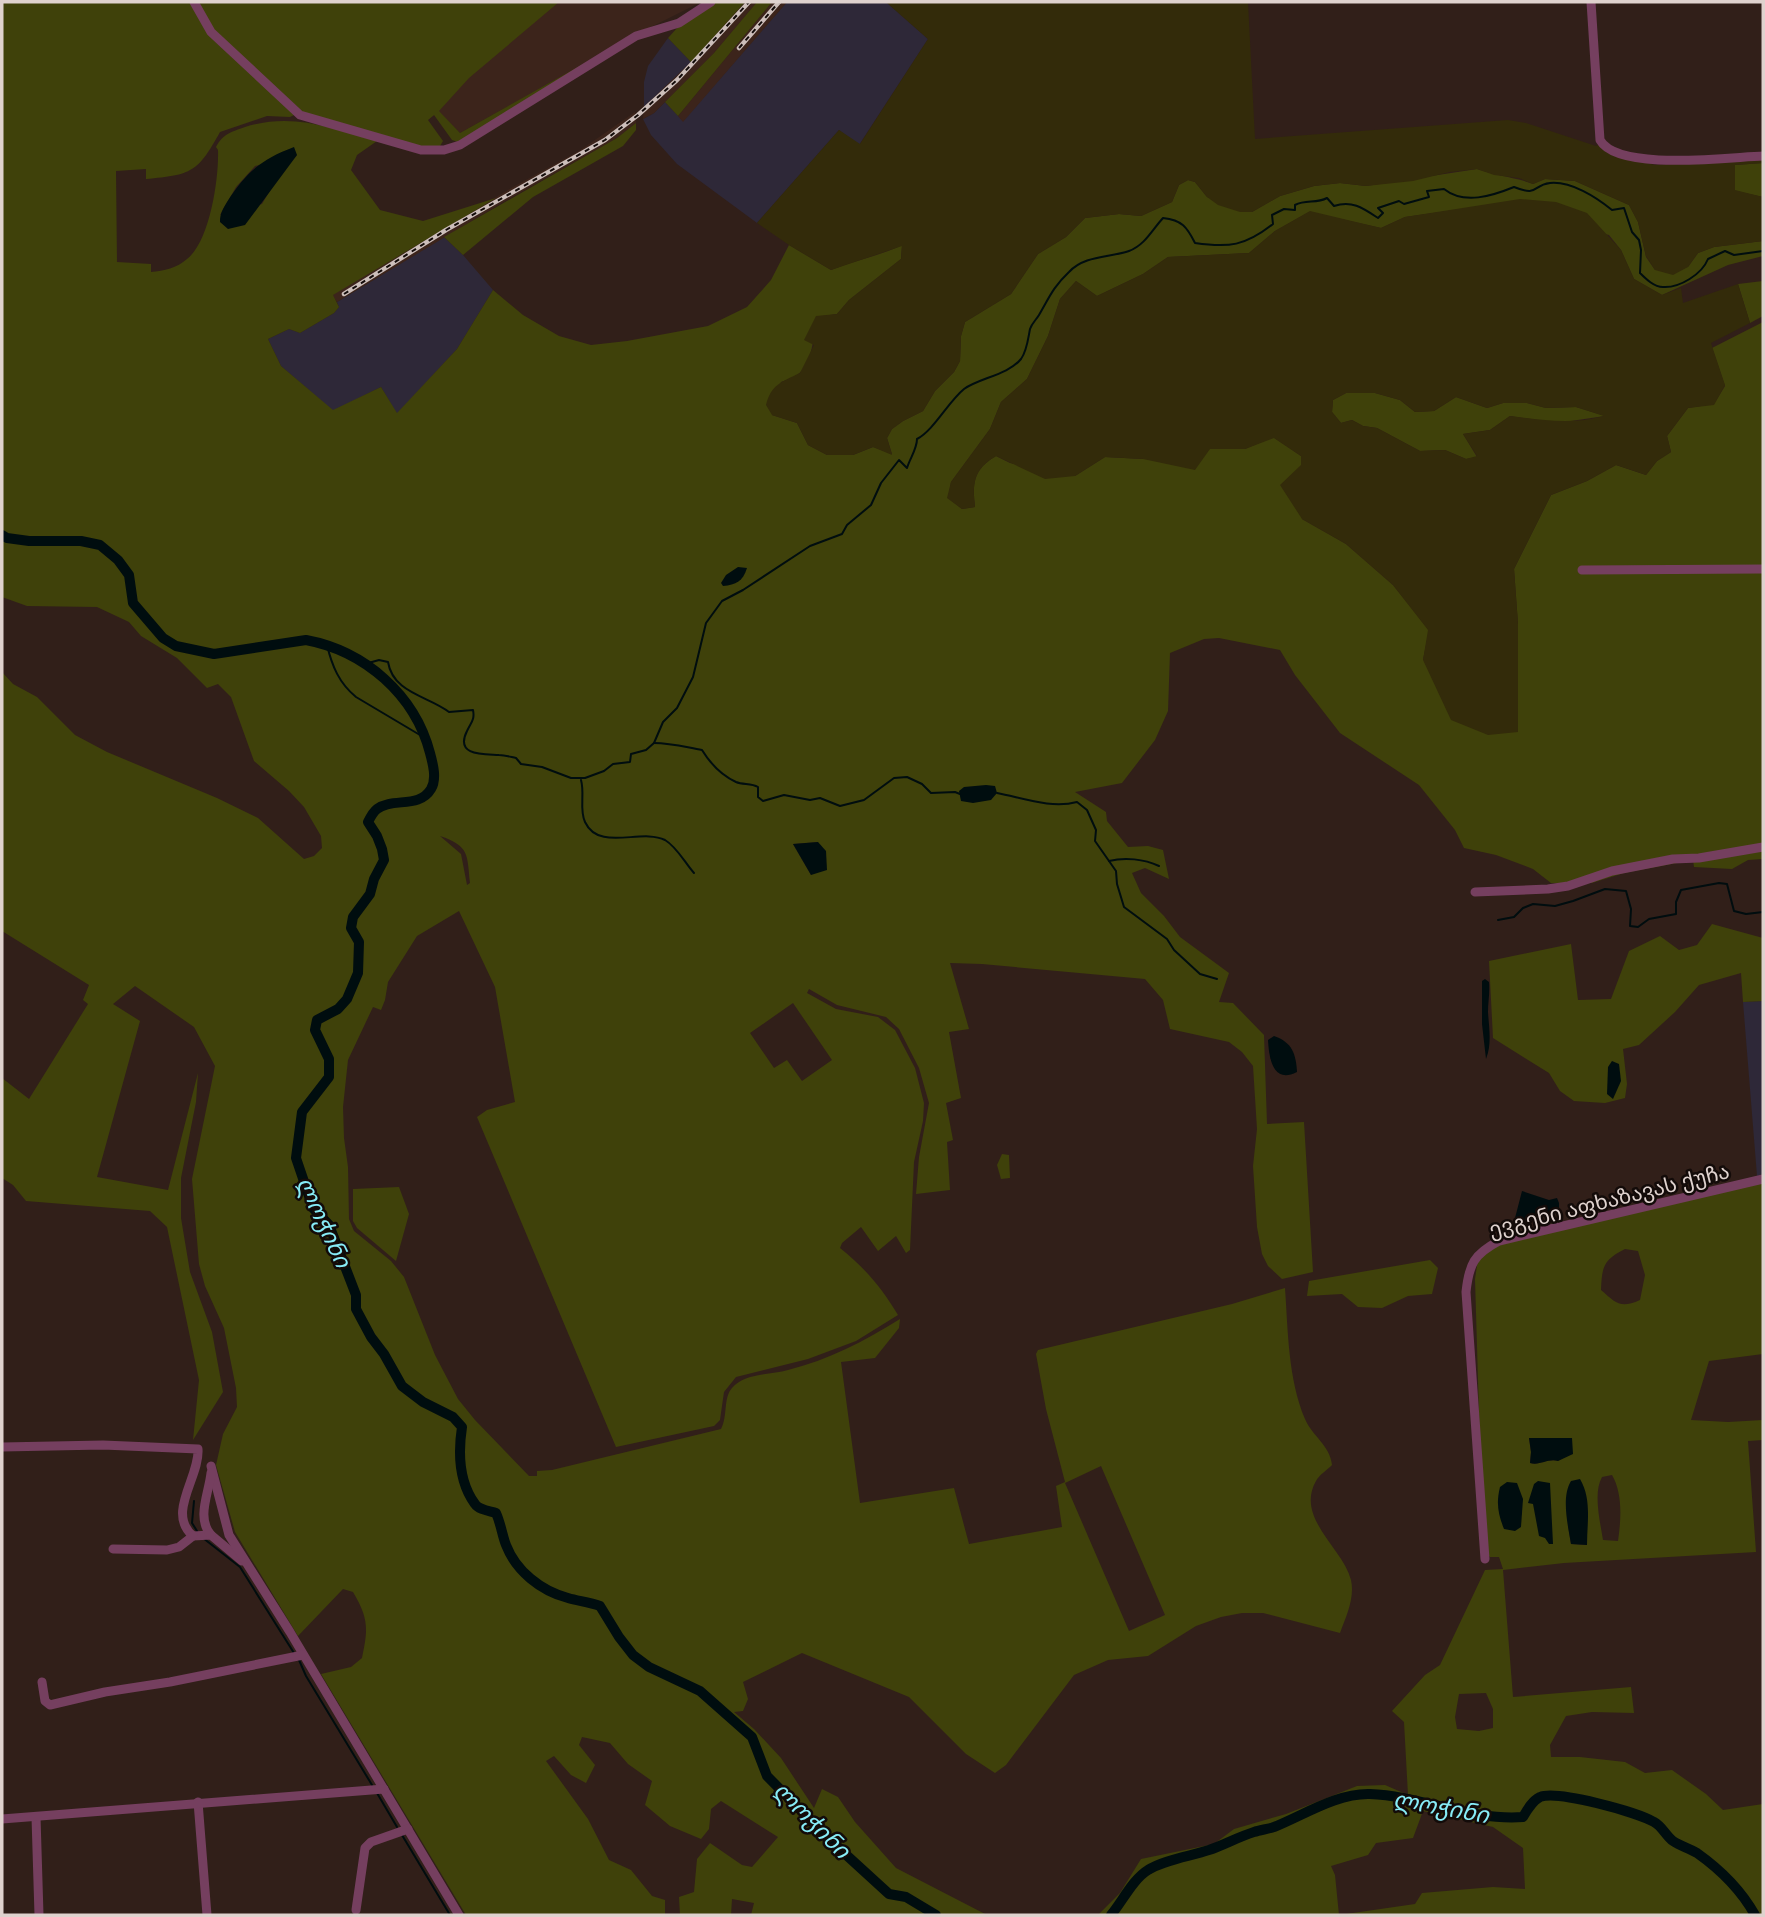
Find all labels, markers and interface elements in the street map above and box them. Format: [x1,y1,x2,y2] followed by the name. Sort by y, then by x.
[1486,1158,1732,1242] street label: ევგენი აფხაზავას ქუჩა
[291,1172,357,1273] water label: ლოჭინი
[768,1776,857,1865] water label: ლოჭინი
[1391,1785,1492,1829] water label: ლოჭინი

